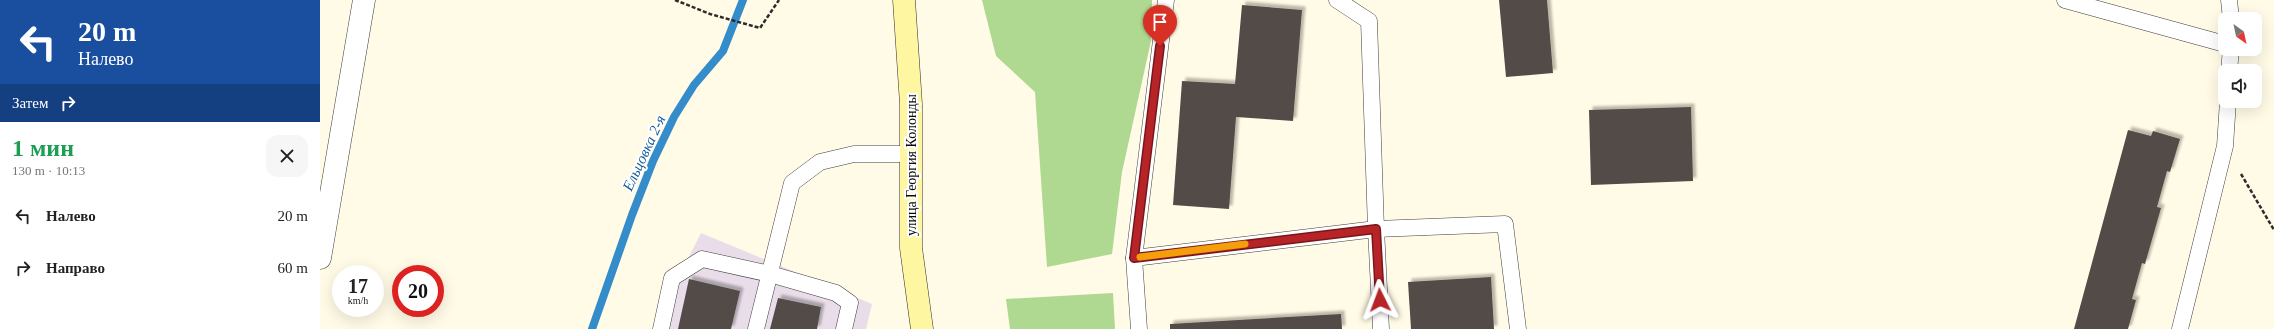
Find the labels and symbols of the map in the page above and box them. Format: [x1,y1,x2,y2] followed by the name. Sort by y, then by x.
[1143,5,1177,46] pin
[2218,12,2262,56] north arrow
[904,93,919,236] street label: улица Георгия Колонды
[619,113,668,194] water label: Ельцовка 2-я
[392,265,444,317] speed limit sign: 20
[1359,279,1401,321] position arrow

